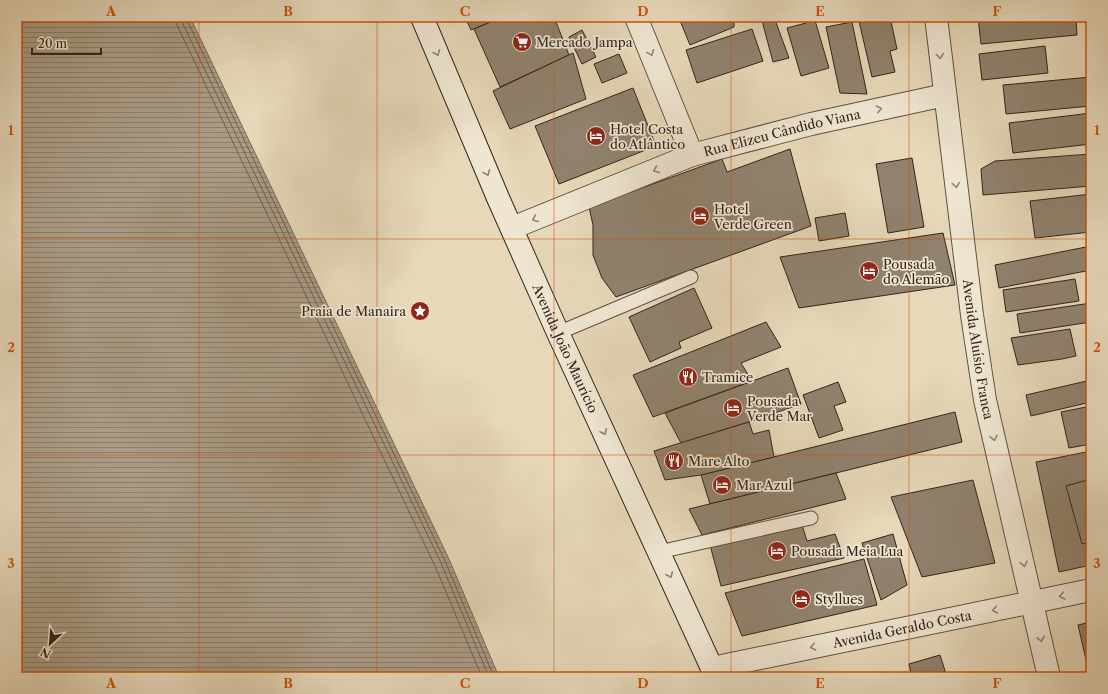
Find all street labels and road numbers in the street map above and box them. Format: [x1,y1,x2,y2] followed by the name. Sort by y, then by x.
[702,106,862,160] street label: Rua Elizeu Cândido Viana
[960,277,997,421] street label: Avenida Aluísio Franca
[529,280,602,415] street label: Avenida João Maurício
[830,607,973,651] street label: Avenida Geraldo Costa

